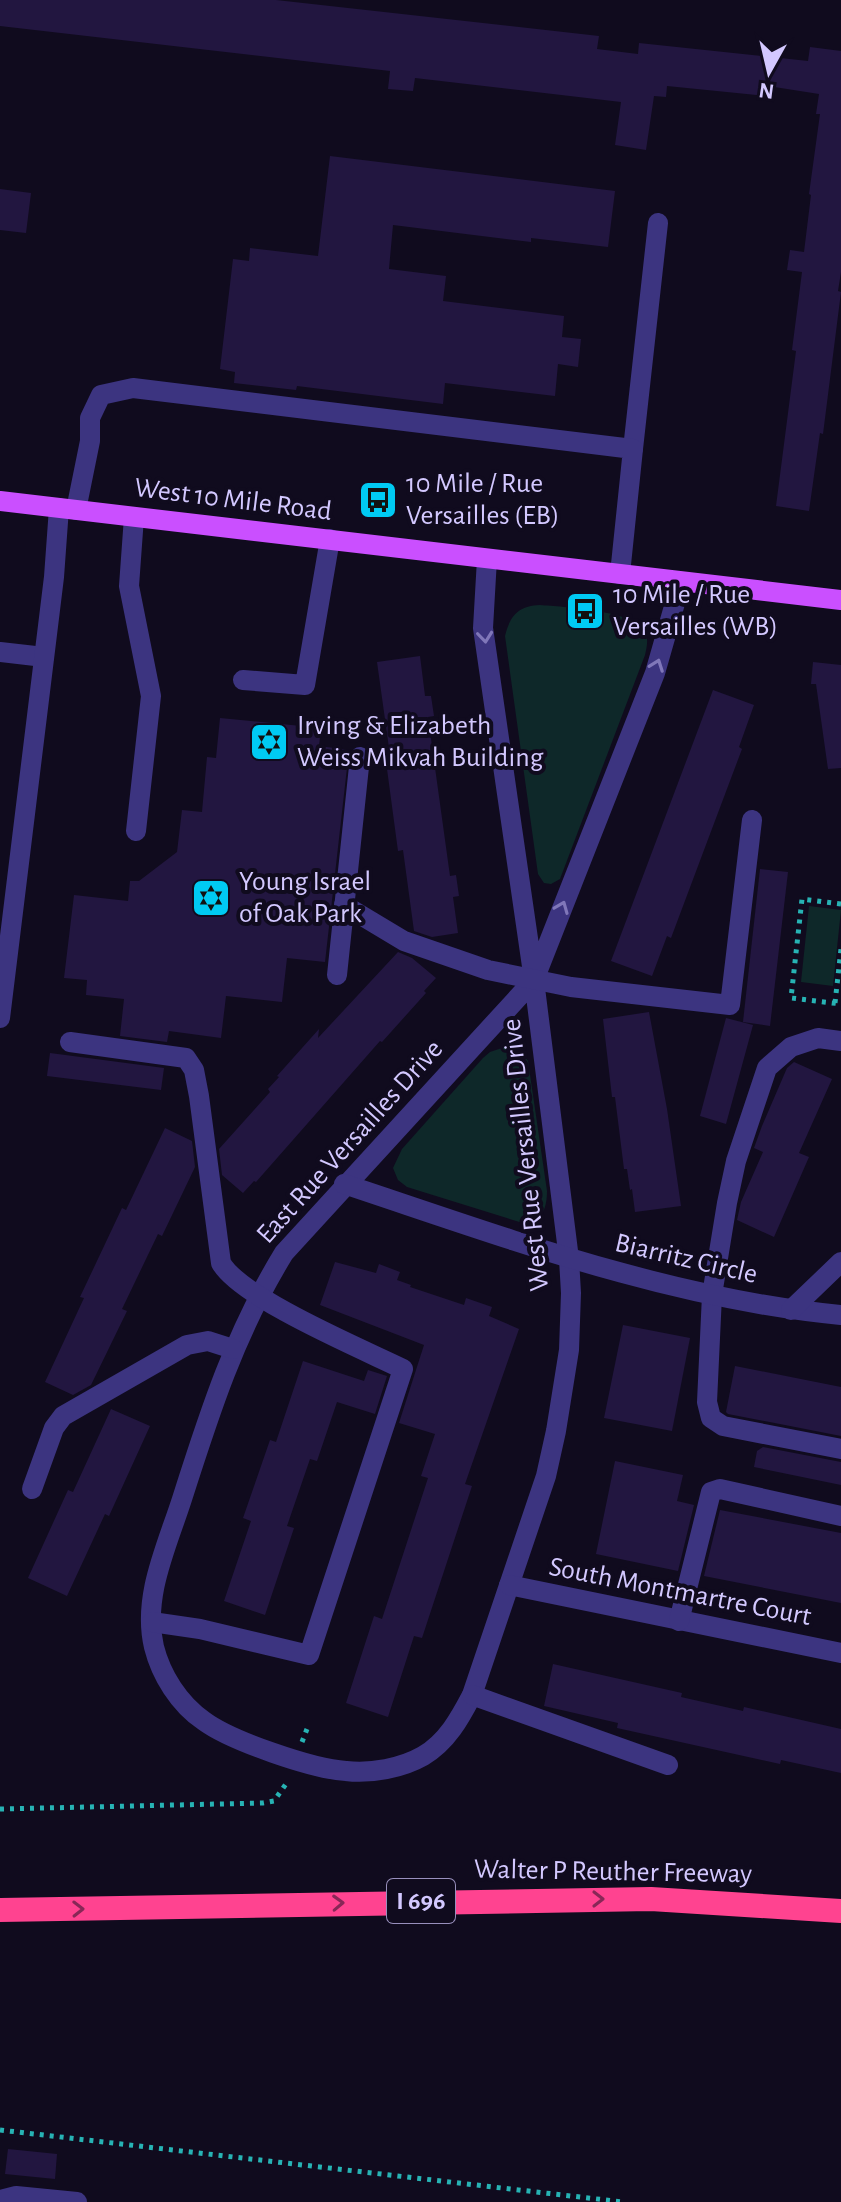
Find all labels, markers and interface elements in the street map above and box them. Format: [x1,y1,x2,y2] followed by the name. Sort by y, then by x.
[729,32,809,112] north arrow
[757,79,775,103] text: N
[406,470,559,530] place label: 10 Mile / Rue Versailles (EB)
[133,474,333,526] street label: West 10 Mile Road
[357,479,399,521] bus stop icon: 10 Mile / Rue Versailles (EB)
[613,581,778,641] place label: 10 Mile / Rue Versailles (WB)
[564,590,606,632] bus stop icon: 10 Mile / Rue Versailles (WB)
[476,631,493,644] one-way arrow
[648,659,664,673] one-way arrow
[297,712,544,772] place label: Irving & Elizabeth Weiss Mikvah Building
[248,721,290,763] synagogue icon: Irving & Elizabeth Weiss Mikvah Building
[239,868,371,928] place label: Young Israel of Oak Park
[190,877,232,919] synagogue icon: Young Israel of Oak Park
[552,901,569,915] one-way arrow
[498,1017,554,1293] street label: West Rue Versailles Drive
[252,1035,448,1249] street label: East Rue Versailles Drive
[612,1229,760,1289] street label: Biarritz Circle
[547,1553,814,1631] street label: South Montmartre Court
[474,1856,752,1888] street label: Walter P Reuther Freeway
[387,1879,455,1923] road number: I 696
[592,1890,605,1908] one-way arrow
[332,1894,345,1912] one-way arrow
[72,1901,85,1918] one-way arrow

